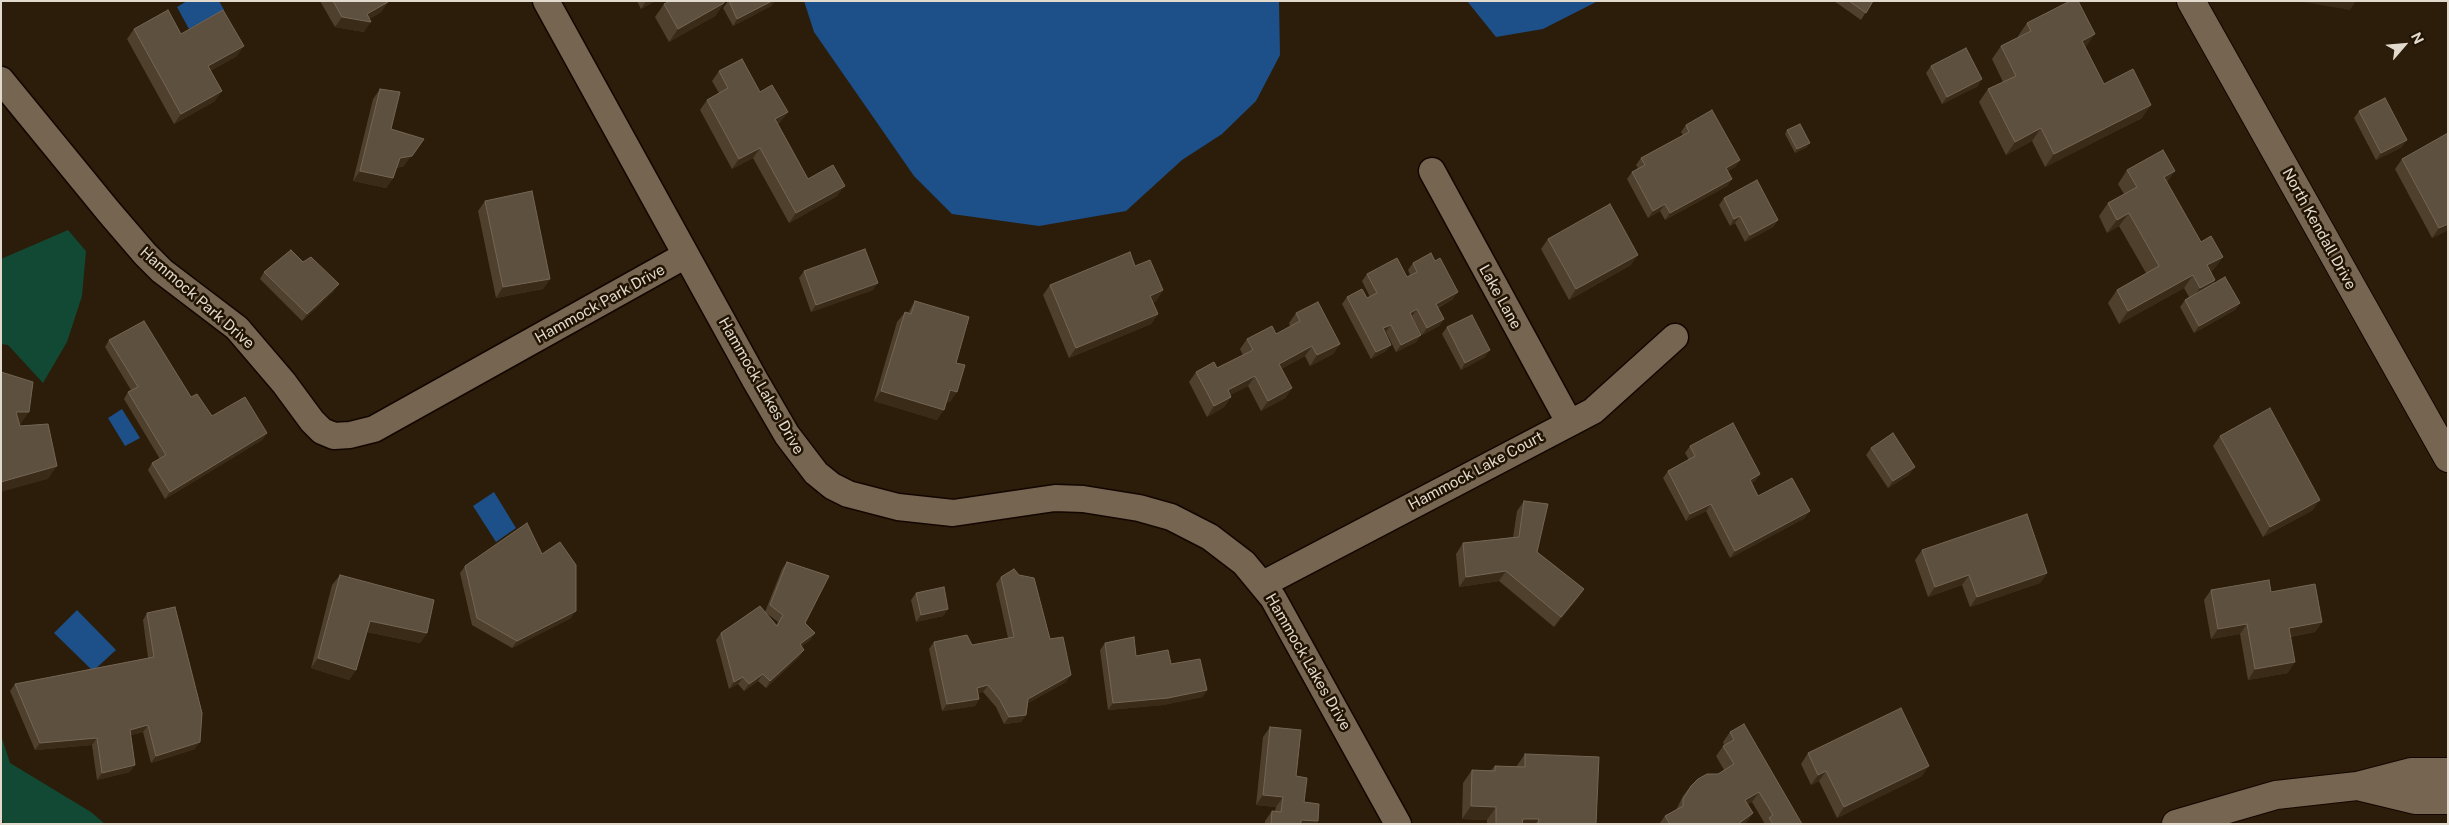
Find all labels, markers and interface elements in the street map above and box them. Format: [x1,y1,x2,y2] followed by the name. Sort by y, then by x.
[2379,20,2429,70] north arrow
[2408,30,2427,47] text: N
[2278,165,2360,293] street label: North Kendall Drive
[136,243,258,353] street label: Hammock Park Drive
[532,261,668,347] street label: Hammock Park Drive
[1475,262,1525,332] street label: Lake Lane
[715,315,807,457] street label: Hammock Lakes Drive
[1405,428,1547,514] street label: Hammock Lake Court
[1262,591,1354,733] street label: Hammock Lakes Drive

